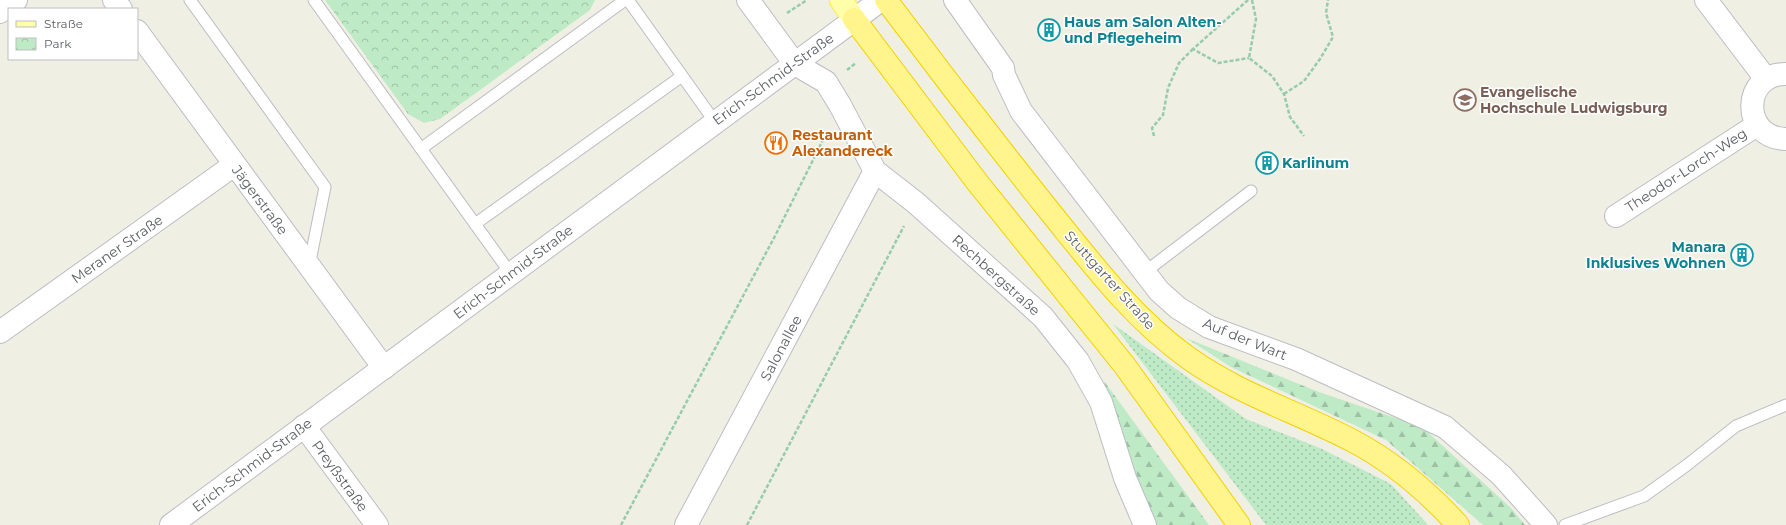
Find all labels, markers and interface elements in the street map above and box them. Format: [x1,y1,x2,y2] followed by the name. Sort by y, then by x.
[8,8,138,60] legend
[1064,13,1222,47] place label: Haus am Salon Alten- und Pflegeheim
[44,16,83,31] text: Straße
[1036,17,1062,43] building icon: Haus am Salon Alten- und Pflegeheim
[709,29,837,129] street label: Erich-Schmid-Straße
[44,36,72,51] text: Park
[1480,83,1668,117] place label: Evangelische Hochschule Ludwigsburg
[1452,87,1478,113] school or university icon: Evangelische Hochschule Ludwigsburg
[1622,124,1750,216] street label: Theodor-Lorch-Weg
[791,126,894,160] place label: Restaurant Alexandereck
[763,130,789,156] restaurant icon: Restaurant Alexandereck
[1254,150,1280,176] building icon: Karlinum
[1282,154,1349,172] place label: Karlinum
[227,161,292,238] street label: Jägerstraße
[68,211,166,287] street label: Meraner Straße
[450,221,576,323] street label: Erich-Schmid-Straße
[1061,227,1159,333] street label: Stuttgarter Straße
[948,231,1044,319] street label: Rechbergstraße
[1586,238,1726,272] place label: Manara Inklusives Wohnen
[1729,242,1755,268] building icon: Manara Inklusives Wohnen
[756,312,806,384] street label: Salonallee
[1200,314,1290,364] street label: Auf der Wart
[189,414,315,516] street label: Erich-Schmid-Straße
[308,437,372,515] street label: Preyßstraße

